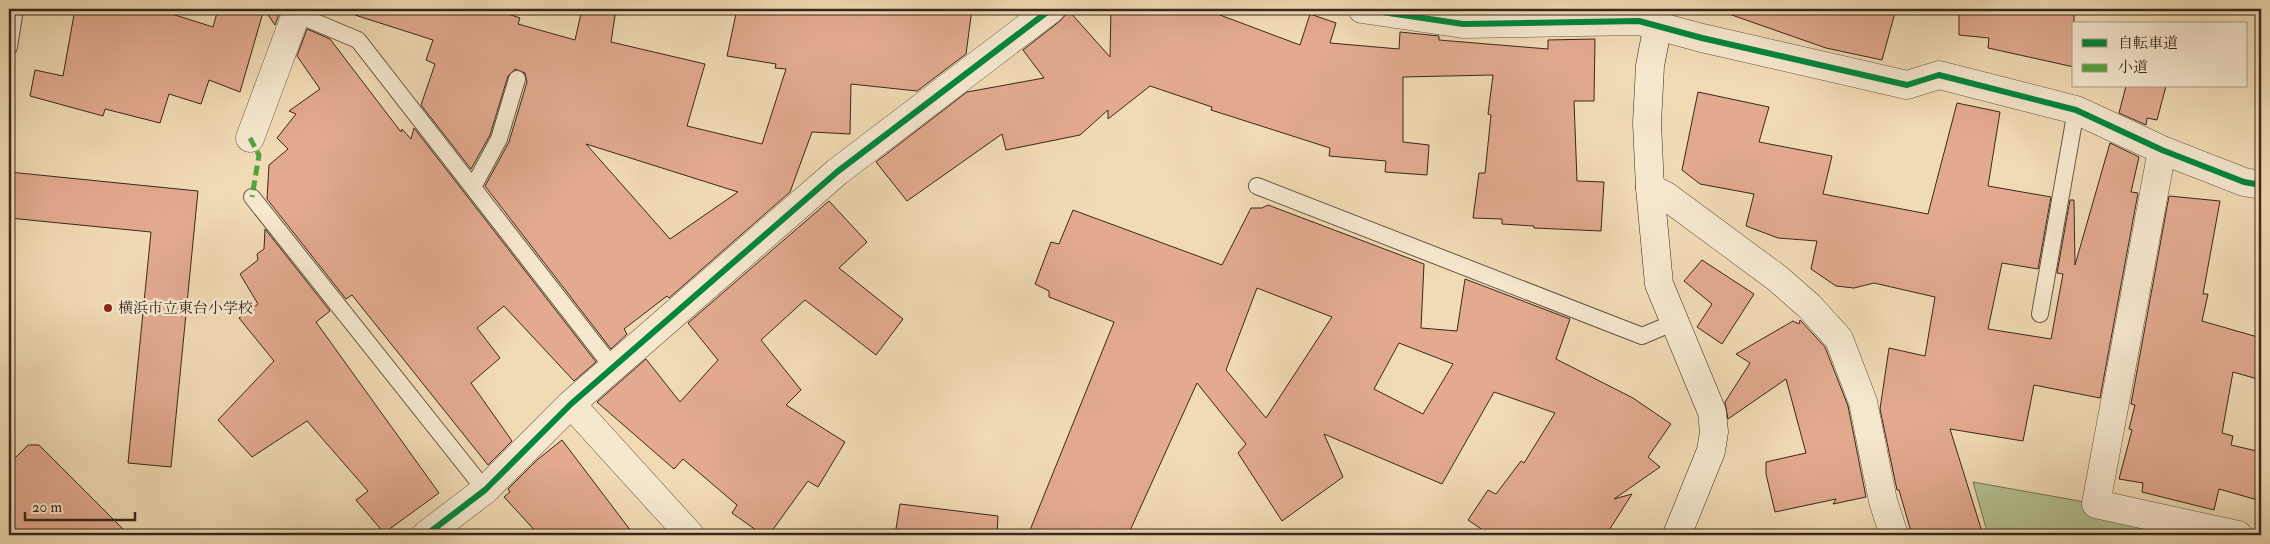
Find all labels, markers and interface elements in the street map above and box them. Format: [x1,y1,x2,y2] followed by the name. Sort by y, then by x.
[2072,22,2248,88] legend
[2118,34,2178,53] text: 自転車道
[2118,58,2148,77] text: 小道
[118,299,253,318] place label: 横浜市立東台小学校
[102,302,114,314] marker: 横浜市立東台小学校
[25,489,135,521] scale bar
[32,498,62,517] text: 20 m

